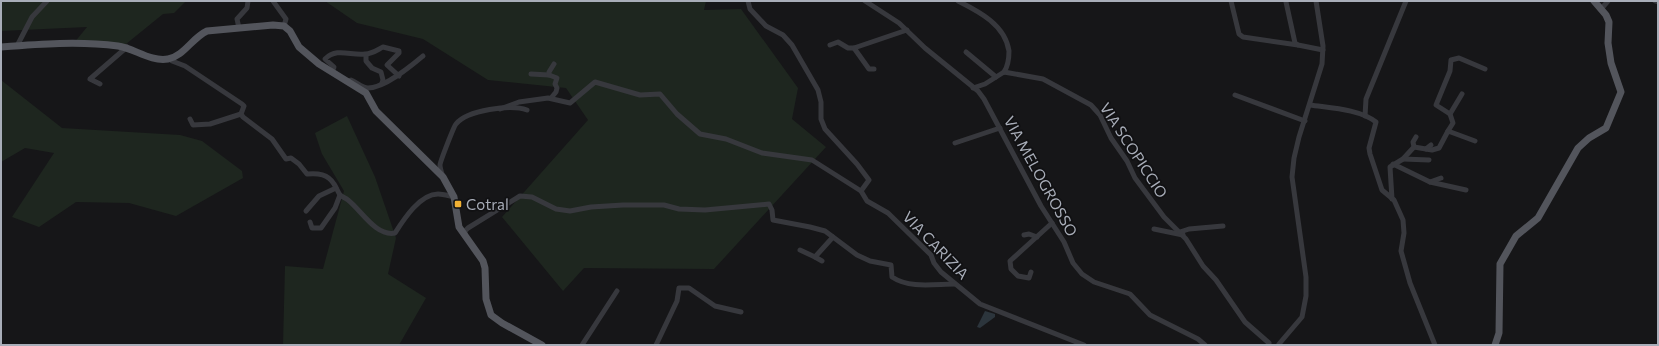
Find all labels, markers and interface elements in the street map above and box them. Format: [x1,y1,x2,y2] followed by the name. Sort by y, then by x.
[1097,99,1171,201] street label: VIA SCOPICCIO
[1001,113,1081,239] street label: VIA MELOGROSSO
[466,195,509,213] place label: Cotral
[453,199,463,209] marker: Cotral
[899,207,973,283] street label: VIA CARIZIA

